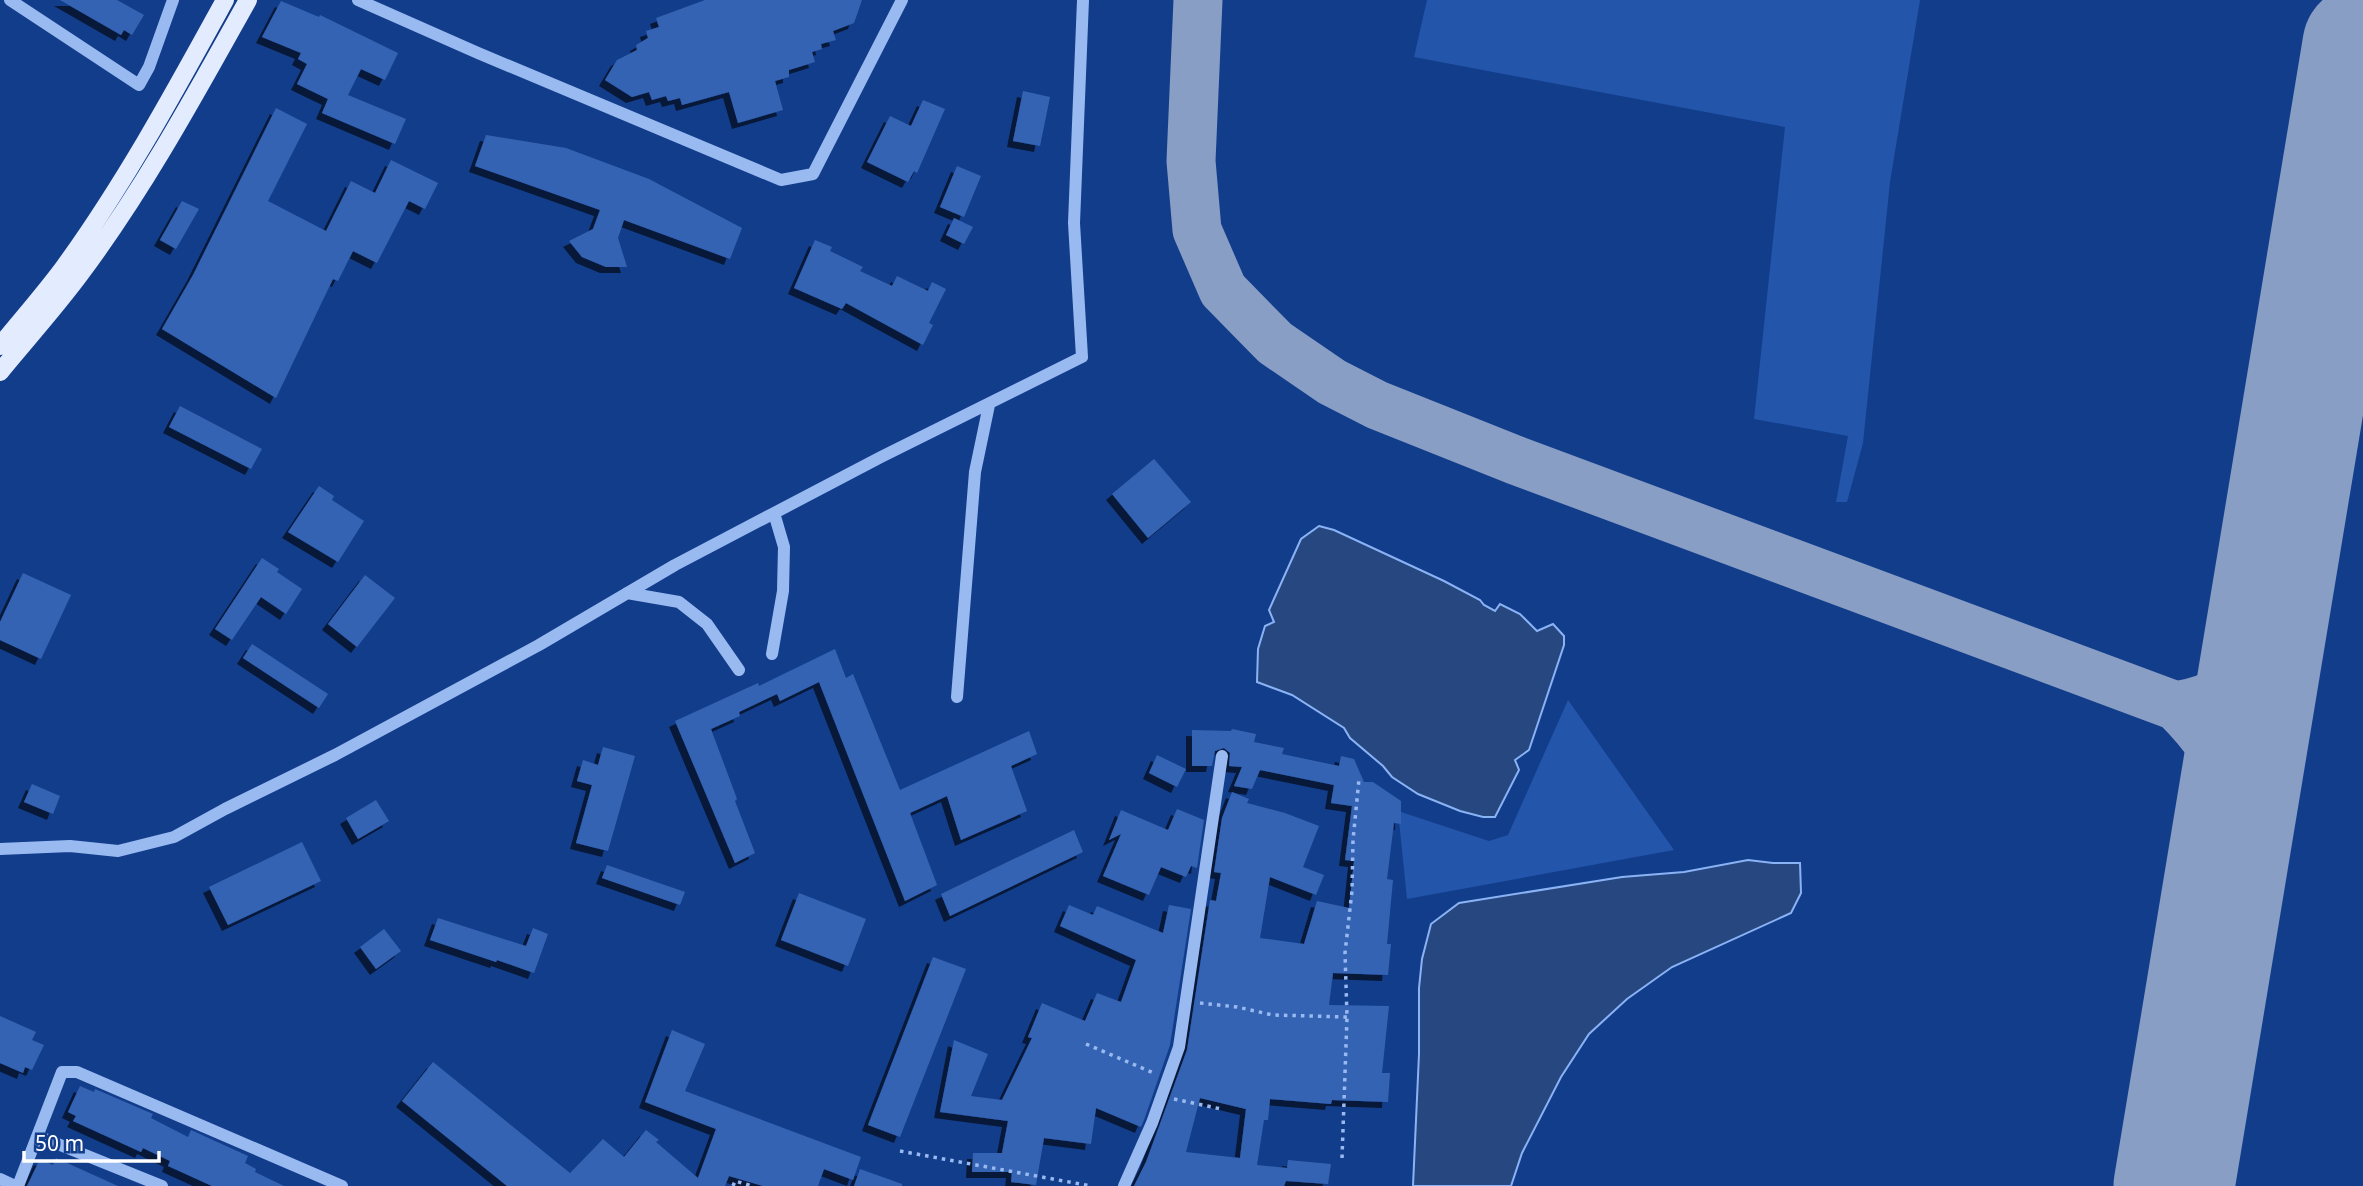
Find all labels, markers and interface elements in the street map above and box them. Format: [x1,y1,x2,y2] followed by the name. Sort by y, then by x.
[24,1120,159,1164] scale bar
[35,1129,84,1157] text: 50 m

